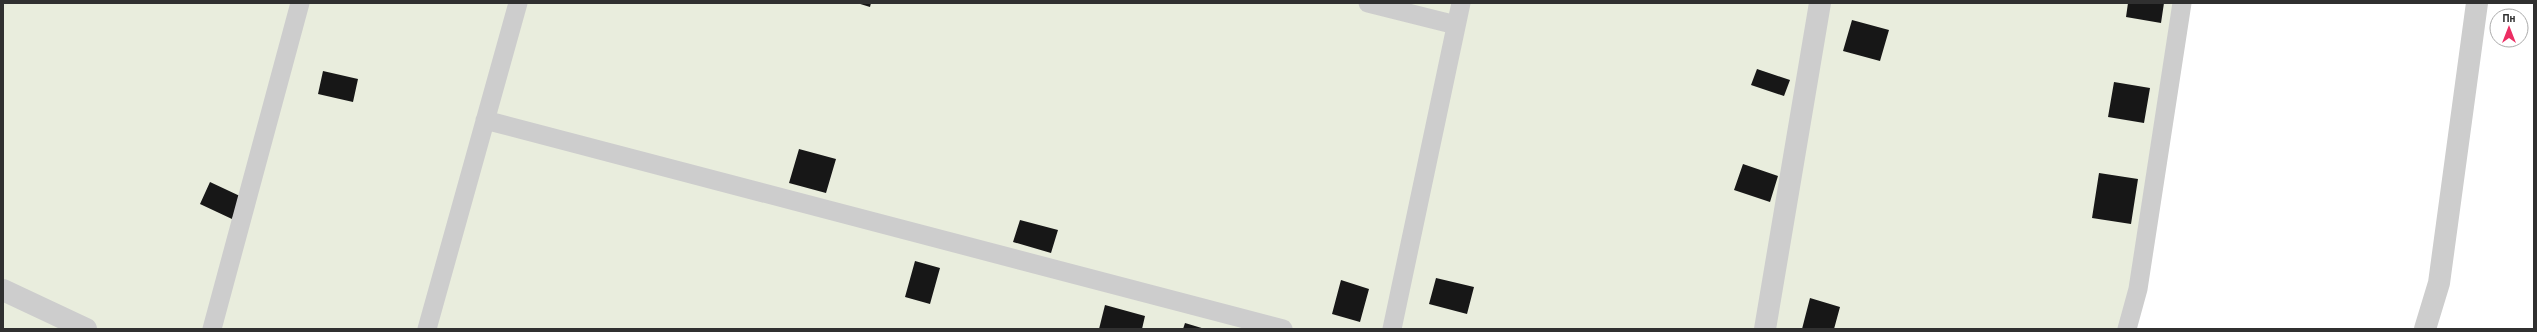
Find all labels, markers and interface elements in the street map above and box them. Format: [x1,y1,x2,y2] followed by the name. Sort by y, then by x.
[2489,8,2529,48] north arrow
[2503,11,2516,25] text: Пн

